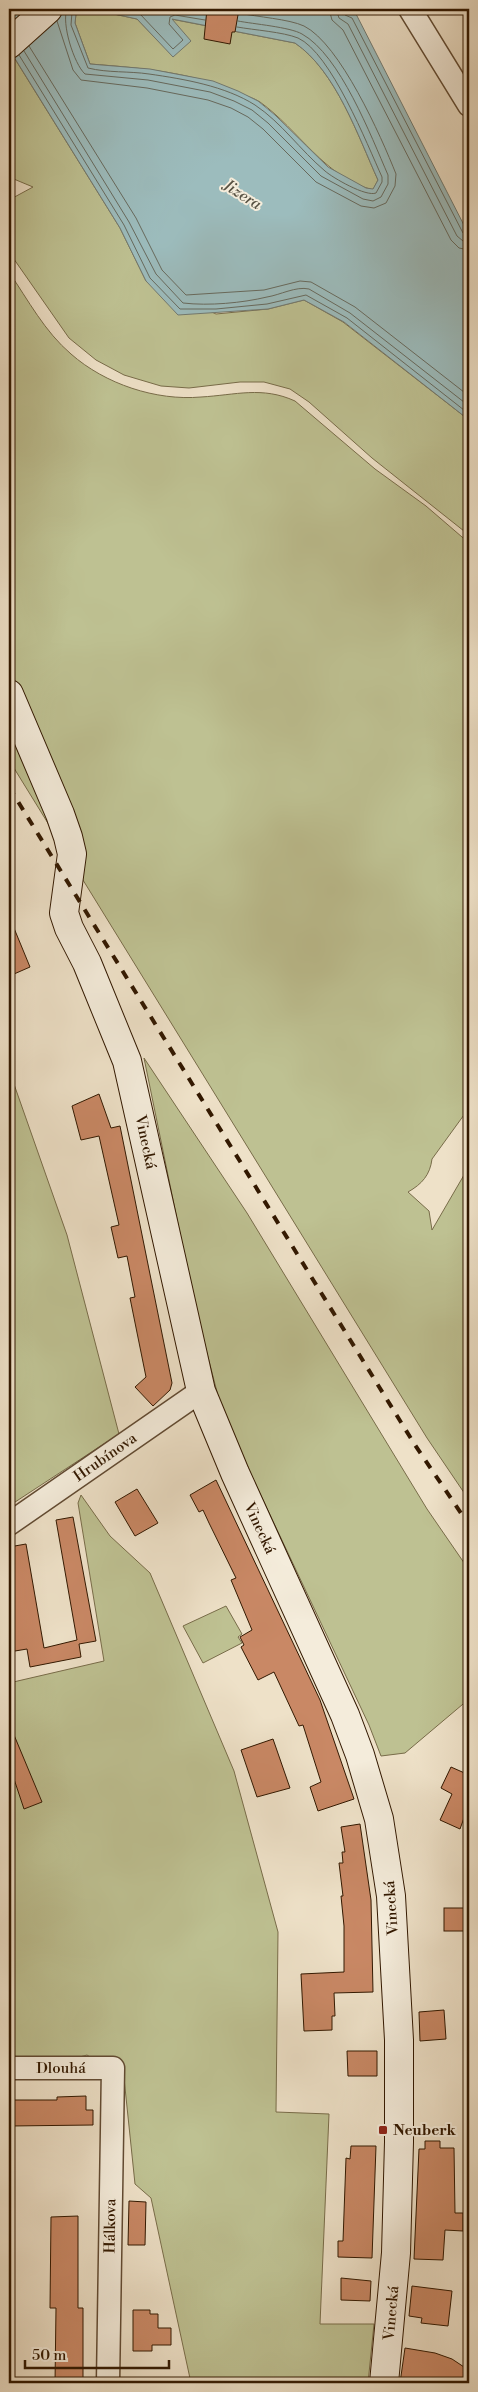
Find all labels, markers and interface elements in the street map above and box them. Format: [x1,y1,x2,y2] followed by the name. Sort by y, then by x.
[218,174,265,214] water label: Jizera
[130,1112,161,1171] street label: Vinecká
[70,1428,141,1486] street label: Hrubínova
[239,1498,280,1557] street label: Vinecká
[380,1880,403,1937] street label: Vinecká
[36,2059,86,2078] street label: Dlouhá
[393,2121,457,2140] place label: Neuberk
[377,2124,389,2136] marker: Neuberk
[101,2198,120,2254] street label: Hálkova
[380,2285,403,2342] street label: Vinecká
[25,2337,169,2369] scale bar
[32,2346,66,2365] text: 50 m

